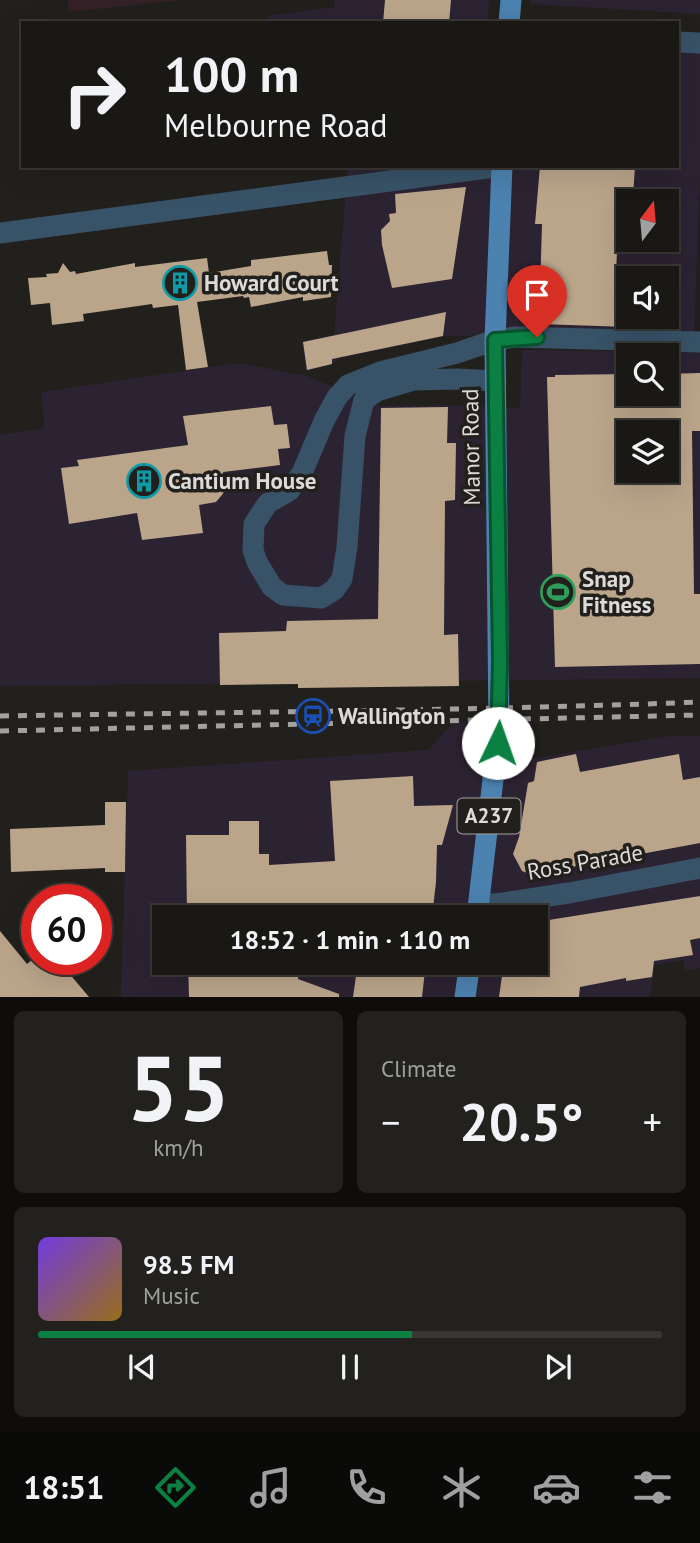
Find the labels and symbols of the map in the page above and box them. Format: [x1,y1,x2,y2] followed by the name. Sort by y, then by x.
[616,189,679,252] north arrow
[161,264,199,302] building icon: Howard Court
[507,265,567,337] pin
[204,268,339,297] place label: Howard Court
[455,388,486,506] street label: Manor Road
[125,462,163,500] building icon: Cantium House
[168,466,317,495] place label: Cantium House
[582,564,652,619] place label: Snap Fitness
[539,573,577,611] sports icon: Snap Fitness
[294,697,332,735] station icon: Wallington
[338,701,446,730] place label: Wallington
[461,706,535,780] position arrow
[458,798,520,834] road number: A237
[525,837,645,886] street label: Ross Parade
[21,884,112,975] speed limit sign: 60

